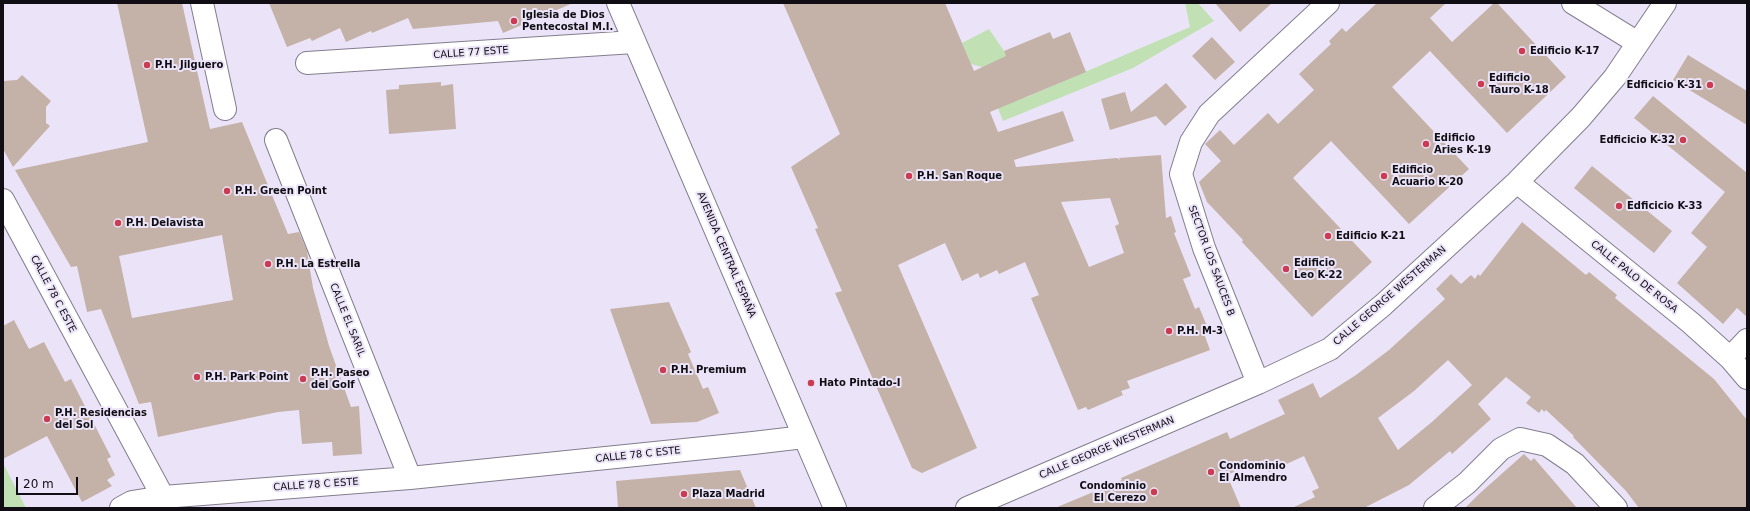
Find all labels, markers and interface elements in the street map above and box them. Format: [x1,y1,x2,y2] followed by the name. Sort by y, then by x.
[522,9,613,32] place label: Iglesia de Dios Pentecostal M.I.
[509,16,519,26] marker: Iglesia de Dios Pentecostal M.I.
[433,44,509,62] street label: CALLE 77 ESTE
[1530,45,1599,57] place label: Edificio K-17
[1517,46,1527,56] marker: Edificio K-17
[155,59,223,71] place label: P.H. Jilguero
[142,60,152,70] marker: P.H. Jilguero
[1489,72,1549,96] place label: Edificio Tauro K-18
[1476,79,1486,89] marker: Edificio Tauro K-18
[1627,79,1702,91] place label: Edficicio K-31
[1705,80,1715,90] marker: Edficicio K-31
[1434,132,1491,156] place label: Edificio Aries K-19
[1600,134,1675,146] place label: Edficicio K-32
[1678,135,1688,145] marker: Edficicio K-32
[1421,139,1431,149] marker: Edificio Aries K-19
[1392,164,1463,188] place label: Edificio Acuario K-20
[917,170,1002,182] place label: P.H. San Roque
[904,171,914,181] marker: P.H. San Roque
[1379,171,1389,181] marker: Edificio Acuario K-20
[235,185,327,197] place label: P.H. Green Point
[222,186,232,196] marker: P.H. Green Point
[694,190,758,320] street label: AVENIDA CENTRAL ESPAÑA
[1627,200,1702,212] place label: Edficicio K-33
[1614,201,1624,211] marker: Edficicio K-33
[1185,204,1237,318] street label: SECTOR LOS SAUCES B
[126,217,204,229] place label: P.H. Delavista
[113,218,123,228] marker: P.H. Delavista
[1336,230,1405,242] place label: Edificio K-21
[1323,231,1333,241] marker: Edificio K-21
[1588,238,1680,316] street label: CALLE PALO DE ROSA
[1331,244,1449,348] street label: CALLE GEORGE WESTERMAN
[28,253,78,335] street label: CALLE 78 C ESTE
[1294,257,1342,280] place label: Edificio Leo K-22
[276,258,360,270] place label: P.H. La Estrella
[263,259,273,269] marker: P.H. La Estrella
[1281,264,1291,274] marker: Edificio Leo K-22
[327,281,367,359] street label: CALLE EL SARIL
[1177,325,1223,337] place label: P.H. M-3
[1164,326,1174,336] marker: P.H. M-3
[671,364,746,376] place label: P.H. Premium
[658,365,668,375] marker: P.H. Premium
[311,367,369,390] place label: P.H. Paseo del Golf
[205,371,288,383] place label: P.H. Park Point
[192,372,202,382] marker: P.H. Park Point
[298,374,308,384] marker: P.H. Paseo del Golf
[819,377,901,389] place label: Hato Pintado-I
[806,378,816,388] marker: Hato Pintado-I
[55,407,147,430] place label: P.H. Residencias del Sol
[42,414,52,424] marker: P.H. Residencias del Sol
[1038,414,1176,482] street label: CALLE GEORGE WESTERMAN
[595,445,681,465] street label: CALLE 78 C ESTE
[1219,460,1287,484] place label: Condominio El Almendro
[1206,467,1216,477] marker: Condominio El Almendro
[18,469,80,495] scale bar
[273,476,359,494] street label: CALLE 78 C ESTE
[23,477,54,491] text: 20 m
[1079,480,1146,504] place label: Condominio El Cerezo
[1149,487,1159,497] marker: Condominio El Cerezo
[692,488,765,500] place label: Plaza Madrid
[679,489,689,499] marker: Plaza Madrid

